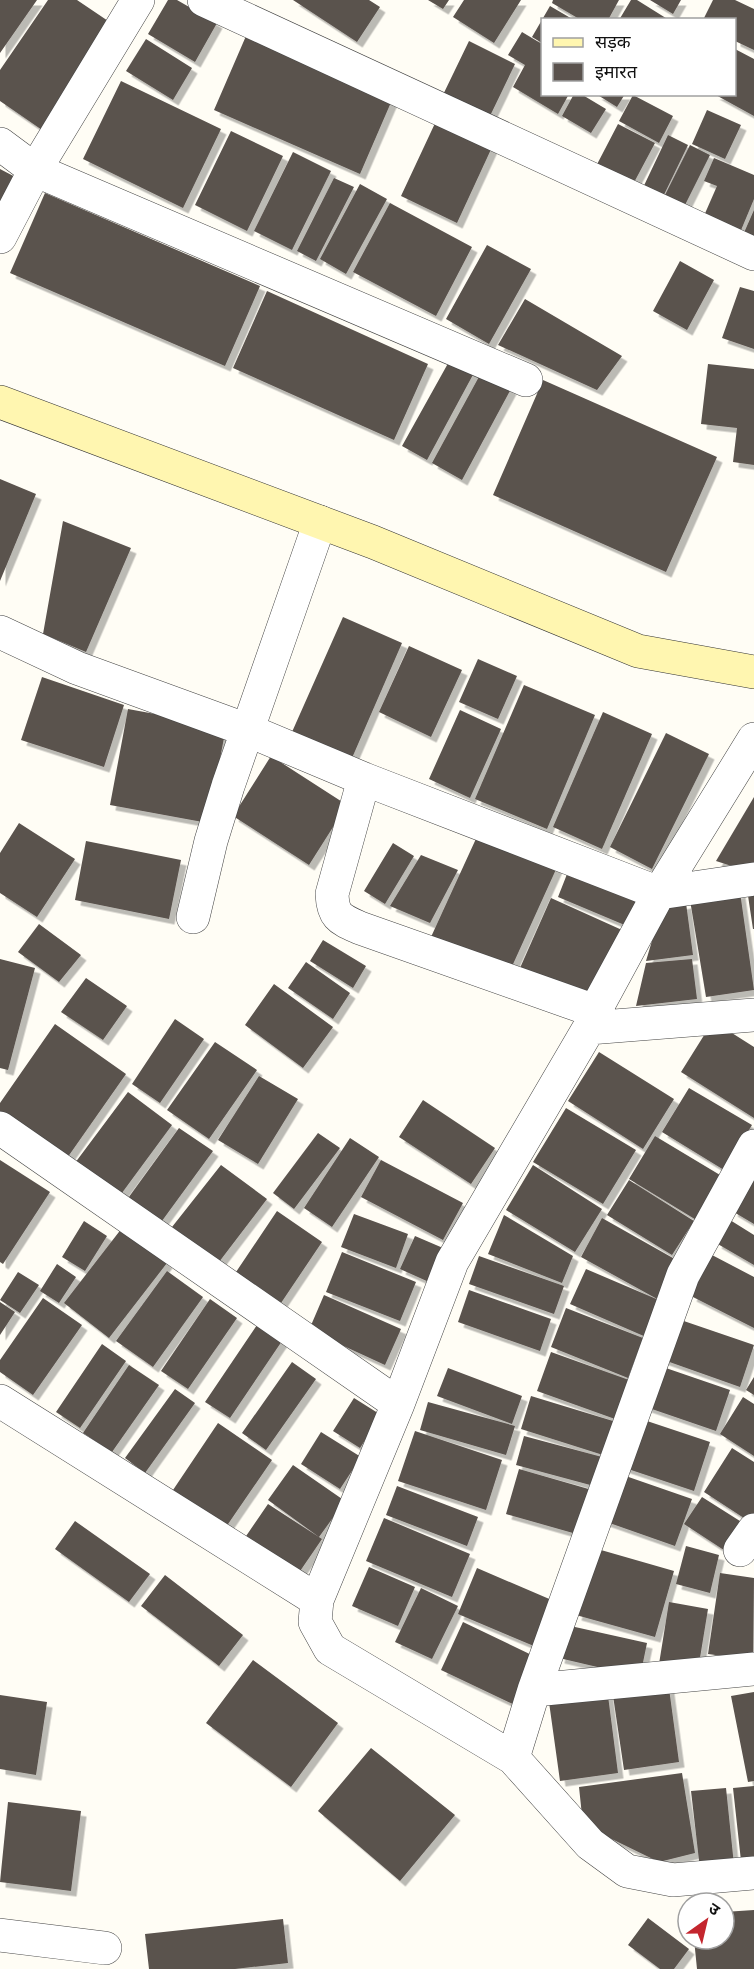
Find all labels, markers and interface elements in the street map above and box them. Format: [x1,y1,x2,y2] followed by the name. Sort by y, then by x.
[541,18,736,96] legend
[595,31,632,53] text: सड़क
[595,61,638,83] text: इमारत
[676,1891,736,1951] north arrow
[705,1898,724,1920] text: उ

